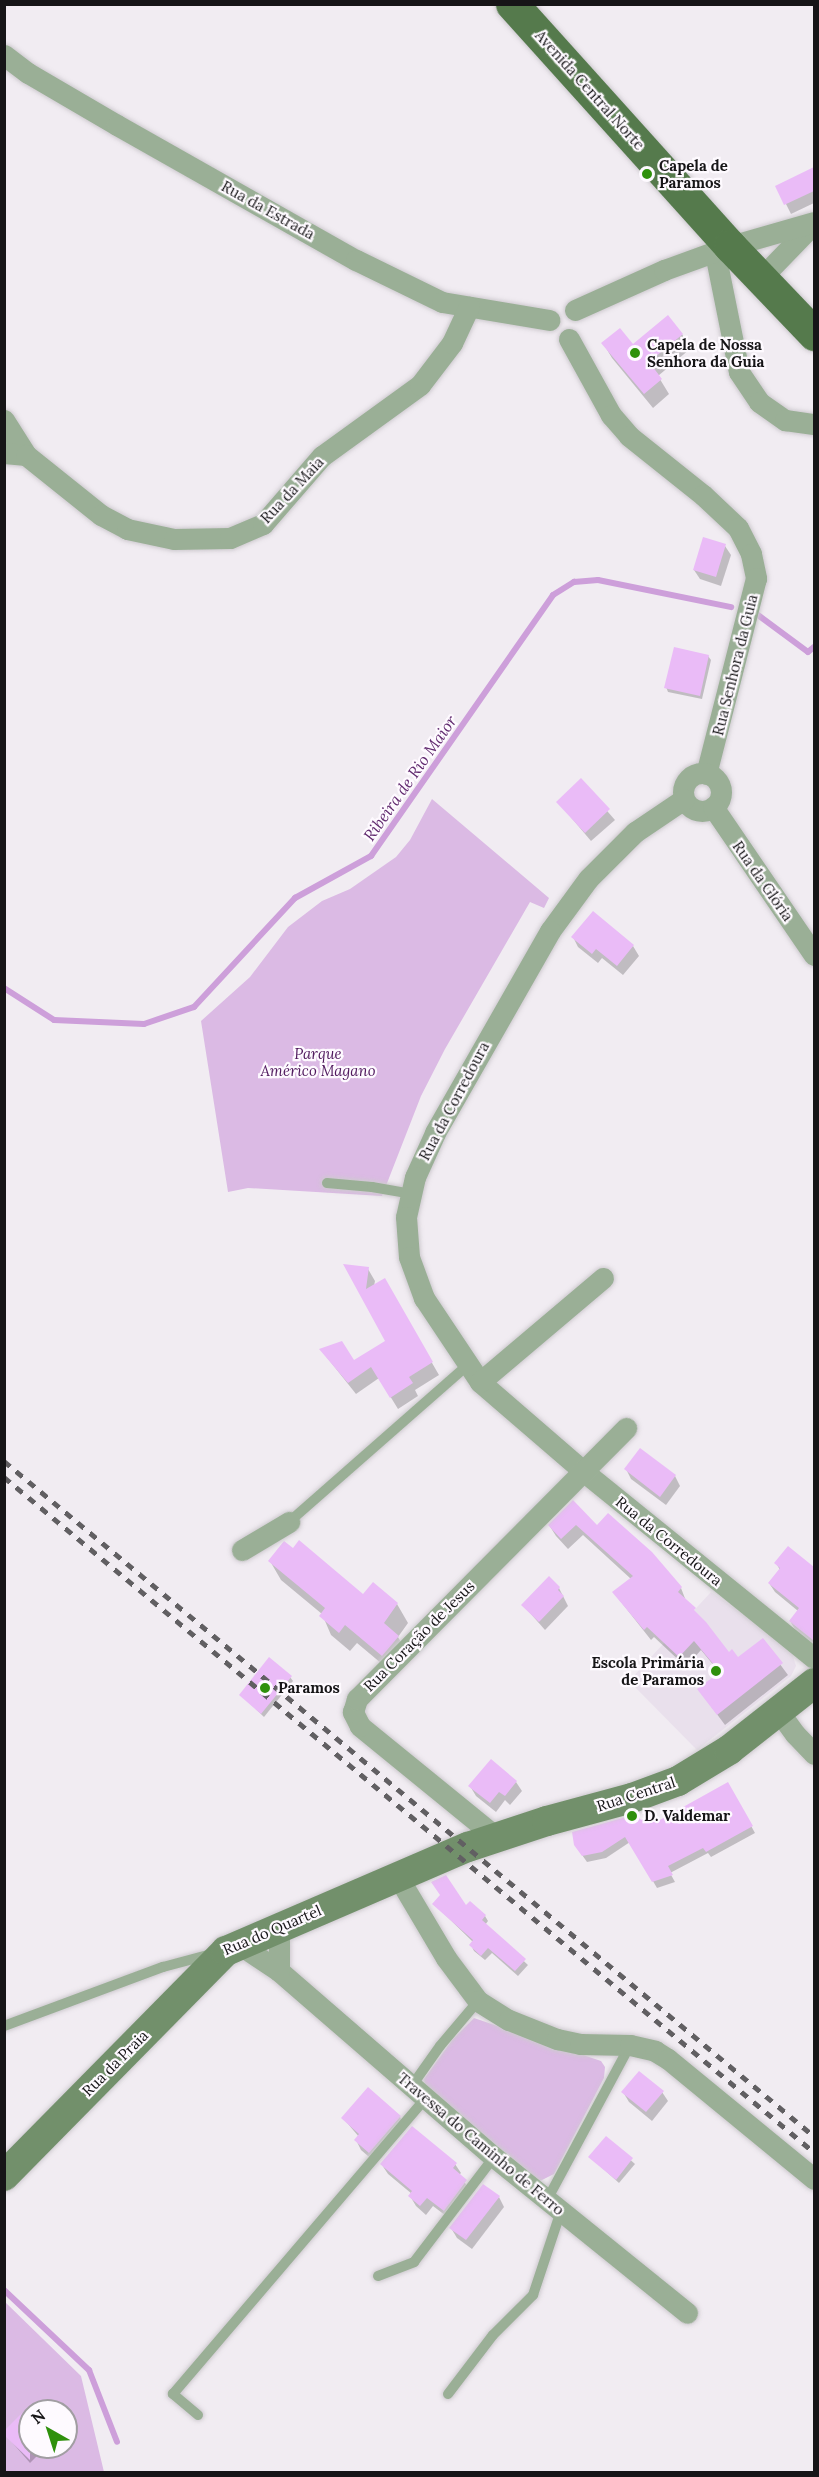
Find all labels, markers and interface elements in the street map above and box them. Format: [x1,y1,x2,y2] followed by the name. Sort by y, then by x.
[532,26,648,154] street label: Avenida Central Norte
[659,156,728,191] place label: Capela de Paramos
[640,167,654,181] marker: Capela de Paramos
[218,177,318,243] street label: Rua da Estrada
[647,335,764,370] place label: Capela de Nossa Senhora da Guia
[628,346,642,360] marker: Capela de Nossa Senhora da Guia
[257,453,327,527] street label: Rua da Maia
[709,593,761,737] street label: Rua Senhora da Guia
[359,712,461,844] water label: Ribeira de Rio Maior
[729,838,797,924] street label: Rua da Glória
[415,1039,493,1163] street label: Rua da Corredoura
[260,1044,376,1079] park label: Parque Américo Magano
[612,1493,726,1589] street label: Rua da Corredoura
[360,1577,478,1695] street label: Rua Coração de Jesus
[591,1653,704,1688] place label: Escola Primária de Paramos
[709,1664,723,1678] marker: Escola Primária de Paramos
[256,1679,274,1697] marker: Paramos
[278,1679,340,1697] place label: Paramos
[594,1773,678,1815] street label: Rua Central
[644,1807,730,1825] place label: D. Valdemar
[625,1809,639,1823] marker: D. Valdemar
[220,1901,324,1959] street label: Rua do Quartel
[78,2026,152,2100] street label: Rua da Praia
[394,2069,568,2219] street label: Travessa do Caminho de Ferro
[18,2399,78,2459] north arrow
[27,2405,49,2428] text: N

